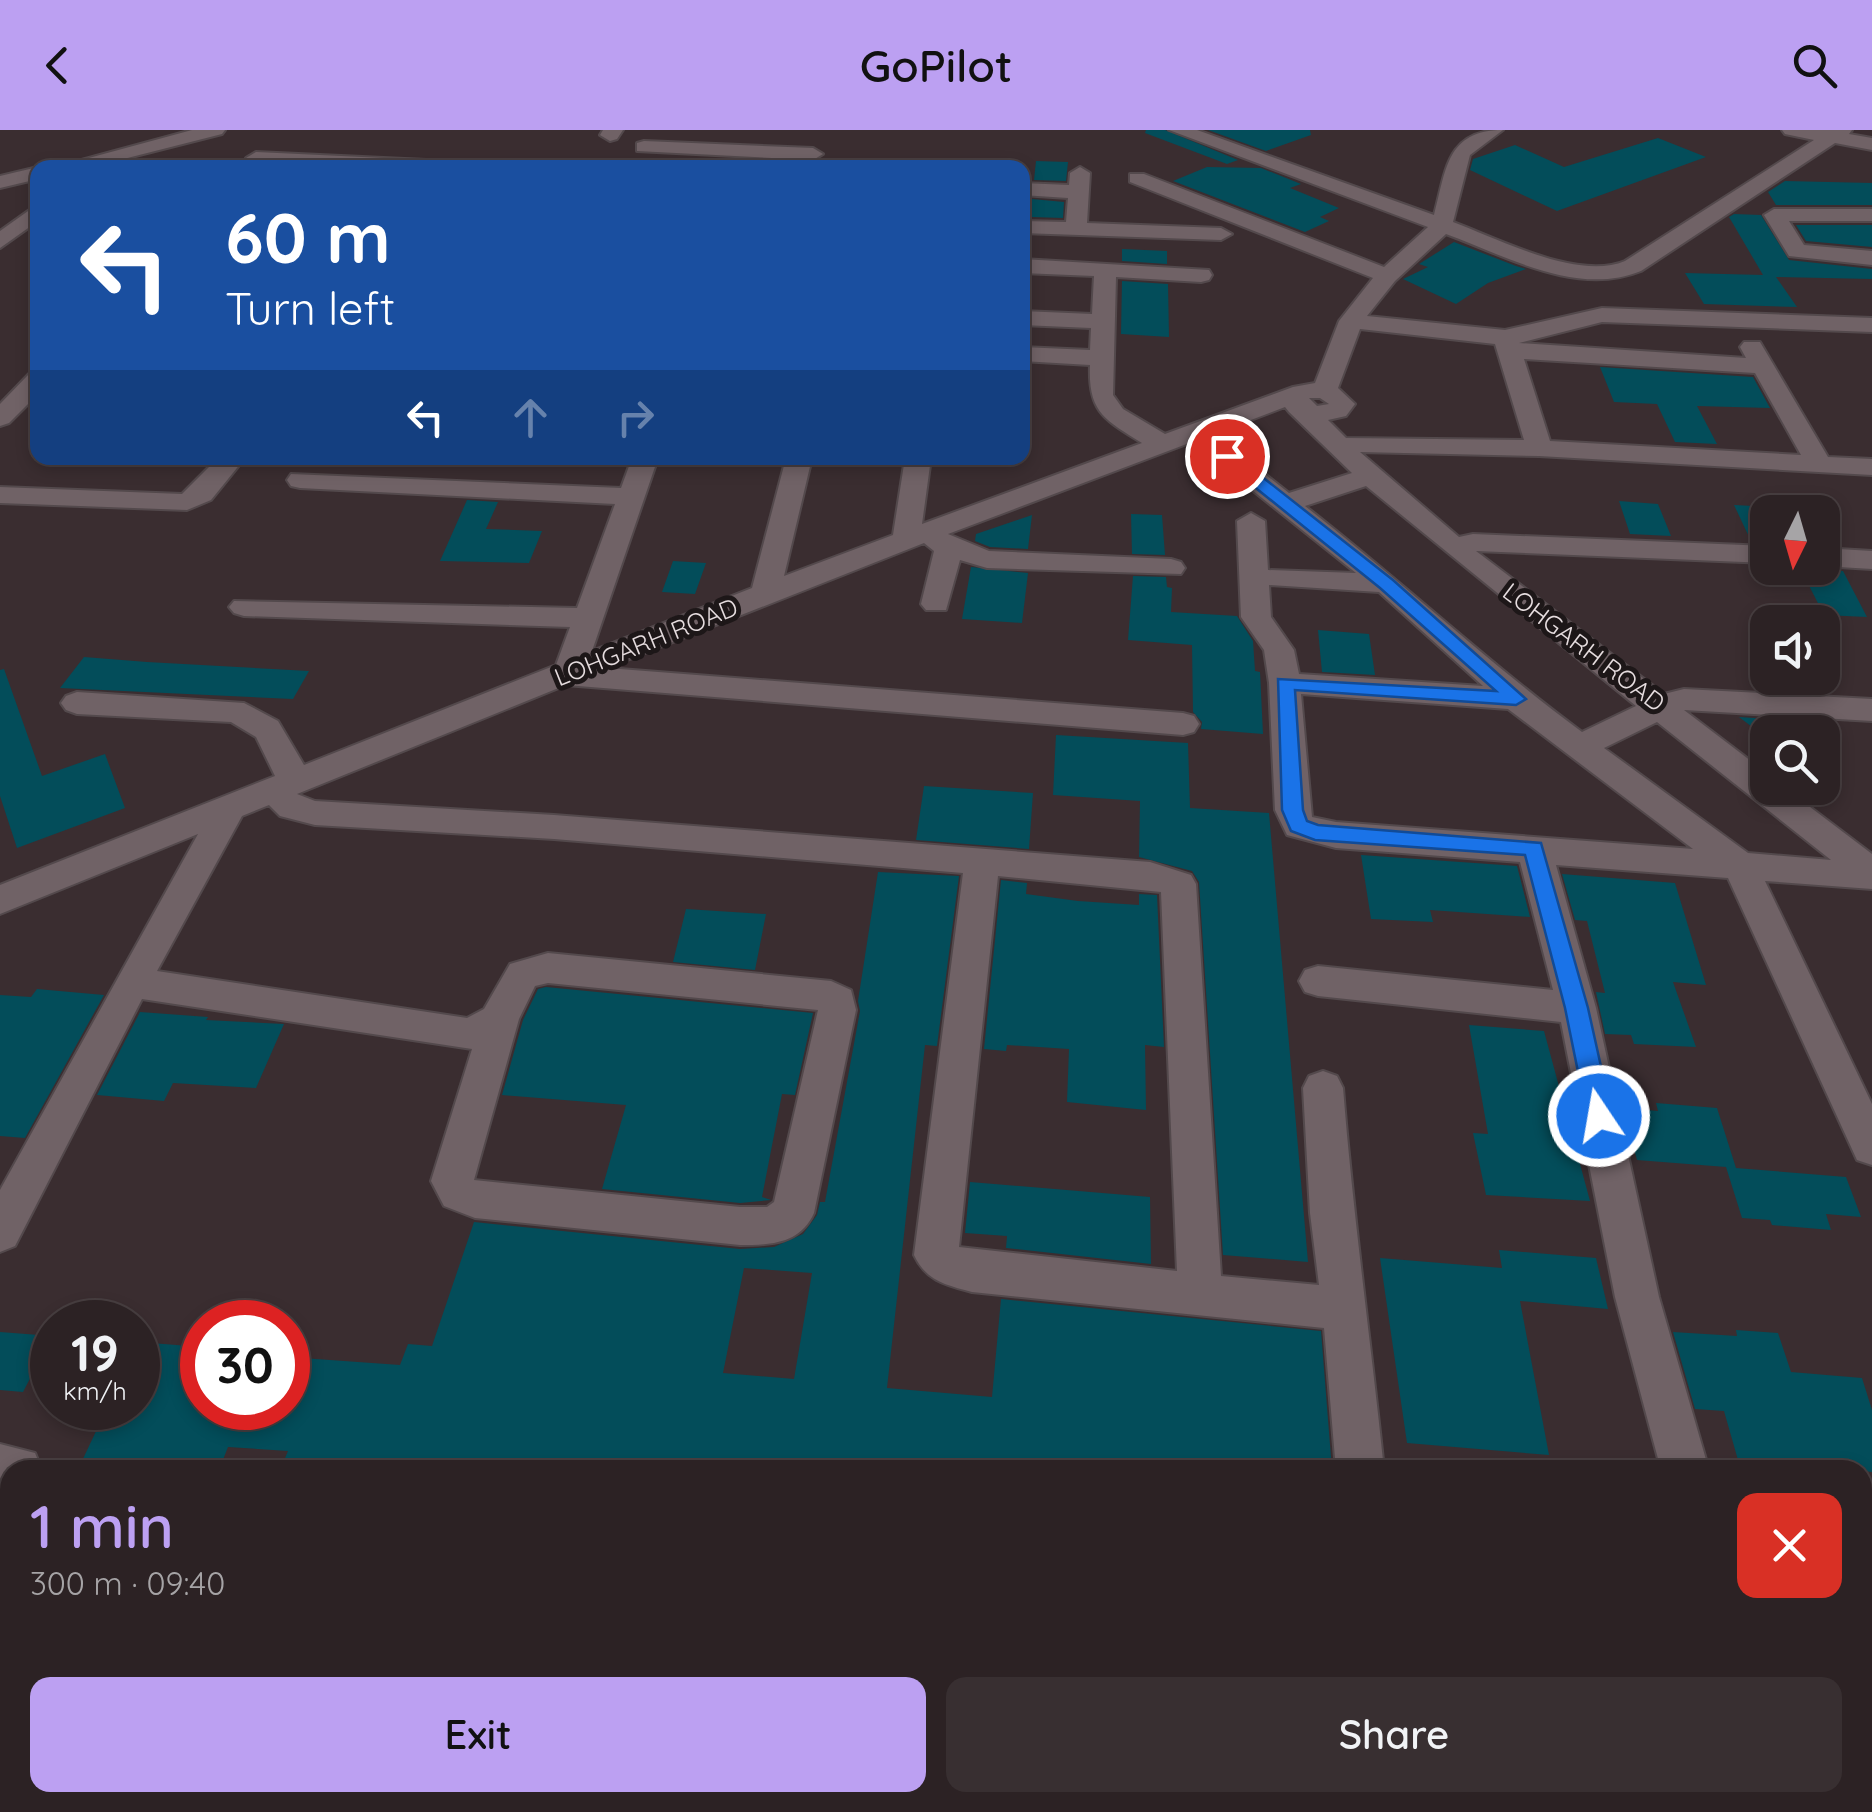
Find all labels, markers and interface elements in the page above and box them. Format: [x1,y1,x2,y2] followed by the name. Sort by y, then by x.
[860,37,1012,93] text: GoPilot
[30,38,85,93] icon: back
[1787,38,1842,93] icon: search
[225,193,391,281] text: 60 m
[60,200,190,330] icon: left
[225,280,395,336] text: Turn left
[398,390,453,445] icon: left
[503,390,558,445] icon: ahead
[608,390,663,445] icon: right
[1185,414,1270,499] pin
[1200,429,1255,484] icon: arrive
[1750,495,1840,585] north arrow
[1750,495,1840,805] map controls
[1497,576,1672,718] street label: LOHGARH ROAD
[550,591,742,692] street label: LOHGARH ROAD
[1750,605,1840,695] button: sound
[1750,715,1840,805] button: search
[1547,1064,1651,1168] position arrow
[180,1300,310,1430] speed limit sign: 30
[71,1321,119,1384] text: 19
[63,1375,127,1406] text: km/h
[30,1488,174,1563] text: 1 min
[1737,1493,1842,1598] button: close
[30,1563,225,1603] text: 300 m · 09:40
[30,1677,926,1792] button: Exit
[946,1677,1842,1792] button: Share

